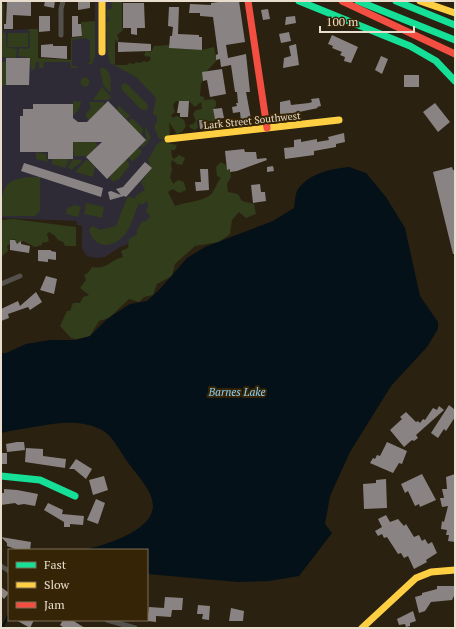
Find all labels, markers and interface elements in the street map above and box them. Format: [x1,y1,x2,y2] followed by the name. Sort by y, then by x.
[320,8,414,34] scale bar
[326,14,359,29] text: 100 m
[203,109,302,132] street label: Lark Street Southwest
[207,385,266,399] water label: Barnes Lake
[8,549,148,621] legend
[44,557,67,572] text: Fast
[44,577,70,592] text: Slow
[44,597,65,612] text: Jam

